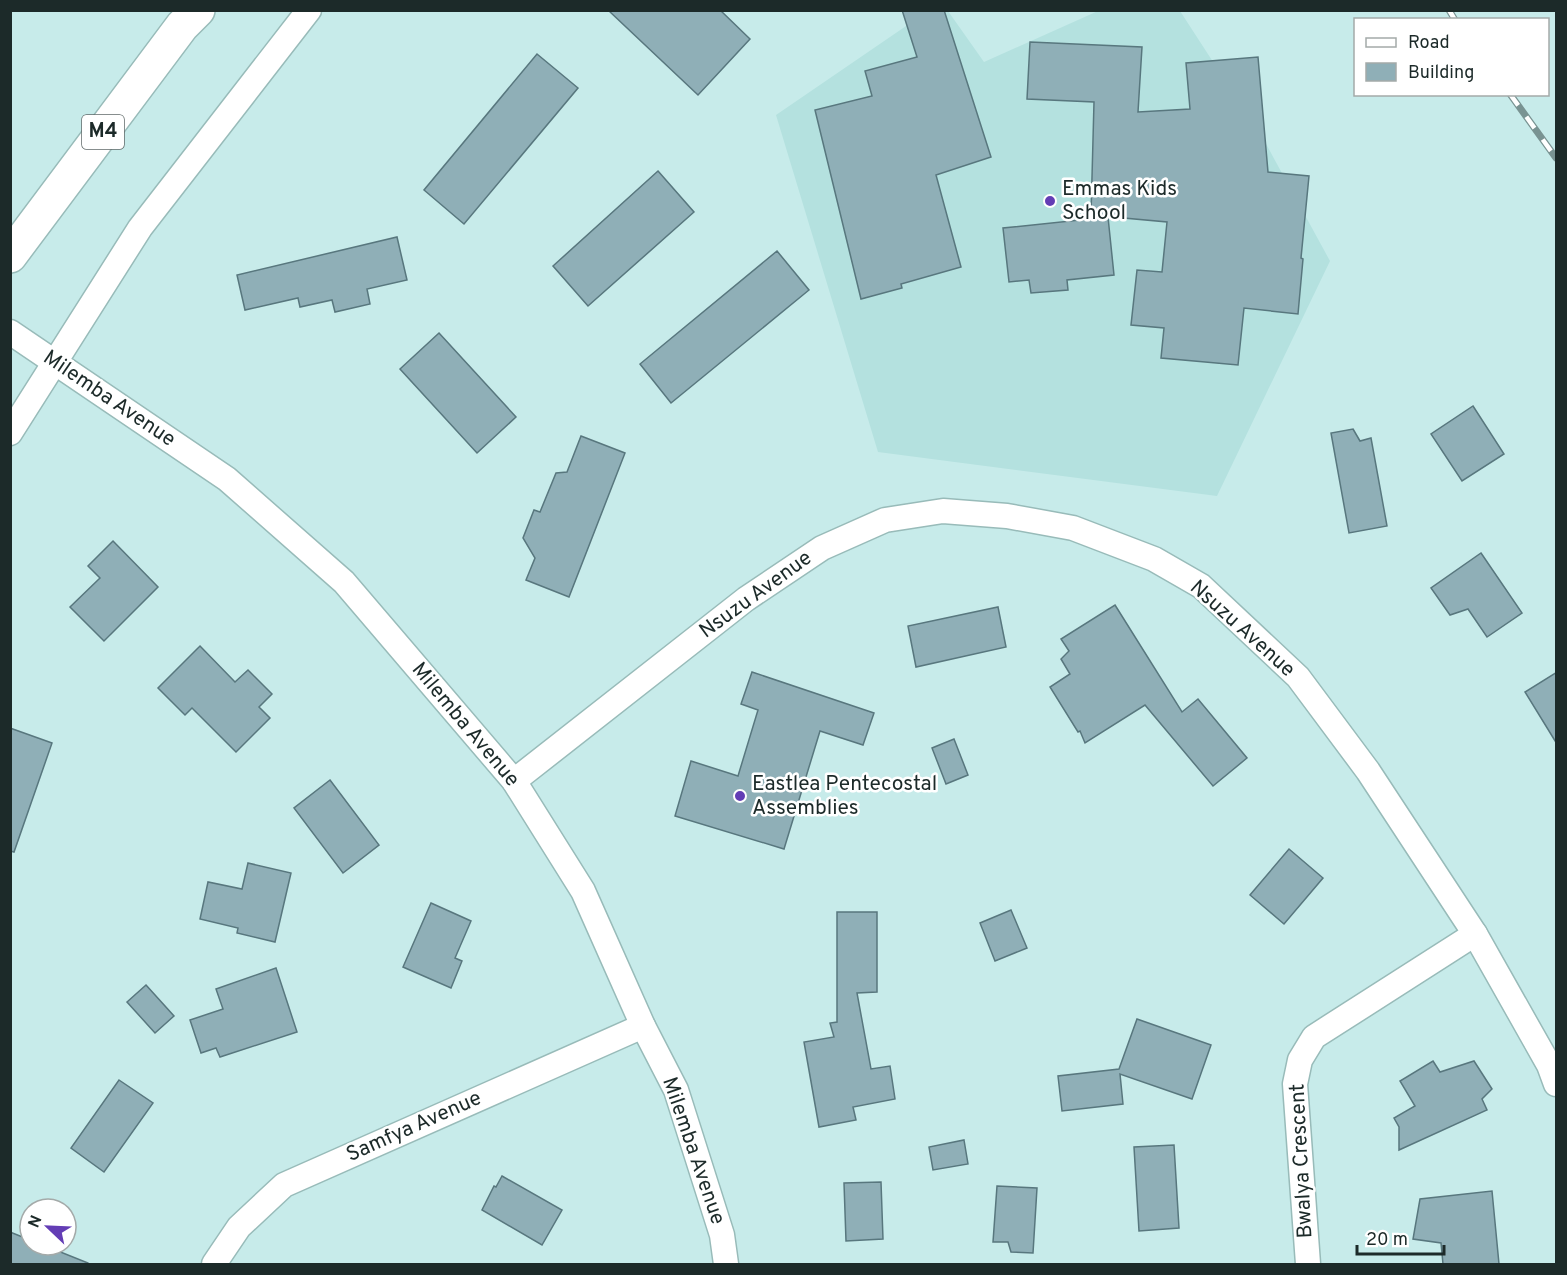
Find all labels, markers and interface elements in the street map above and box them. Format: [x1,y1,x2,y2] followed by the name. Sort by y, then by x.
[1354,18,1549,96] legend
[1408,32,1450,55] text: Road
[1408,62,1474,85] text: Building
[82,115,124,149] road number: M4
[1062,176,1177,227] place label: Emmas Kids School
[1043,194,1057,208] marker: Emmas Kids School
[37,345,181,453] street label: Milemba Avenue
[694,545,818,645] street label: Nsuzu Avenue
[1184,575,1300,683] street label: Nsuzu Avenue
[405,657,525,793] street label: Milemba Avenue
[752,771,937,822] place label: Eastlea Pentecostal Assemblies
[733,789,747,803] marker: Eastlea Pentecostal Assemblies
[655,1074,731,1228] street label: Milemba Avenue
[1284,1083,1320,1239] street label: Bwalya Crescent
[342,1085,486,1169] street label: Samfya Avenue
[18,1197,78,1257] north arrow
[25,1213,47,1231] text: N
[1357,1218,1444,1256] scale bar
[1366,1229,1408,1252] text: 20 m

